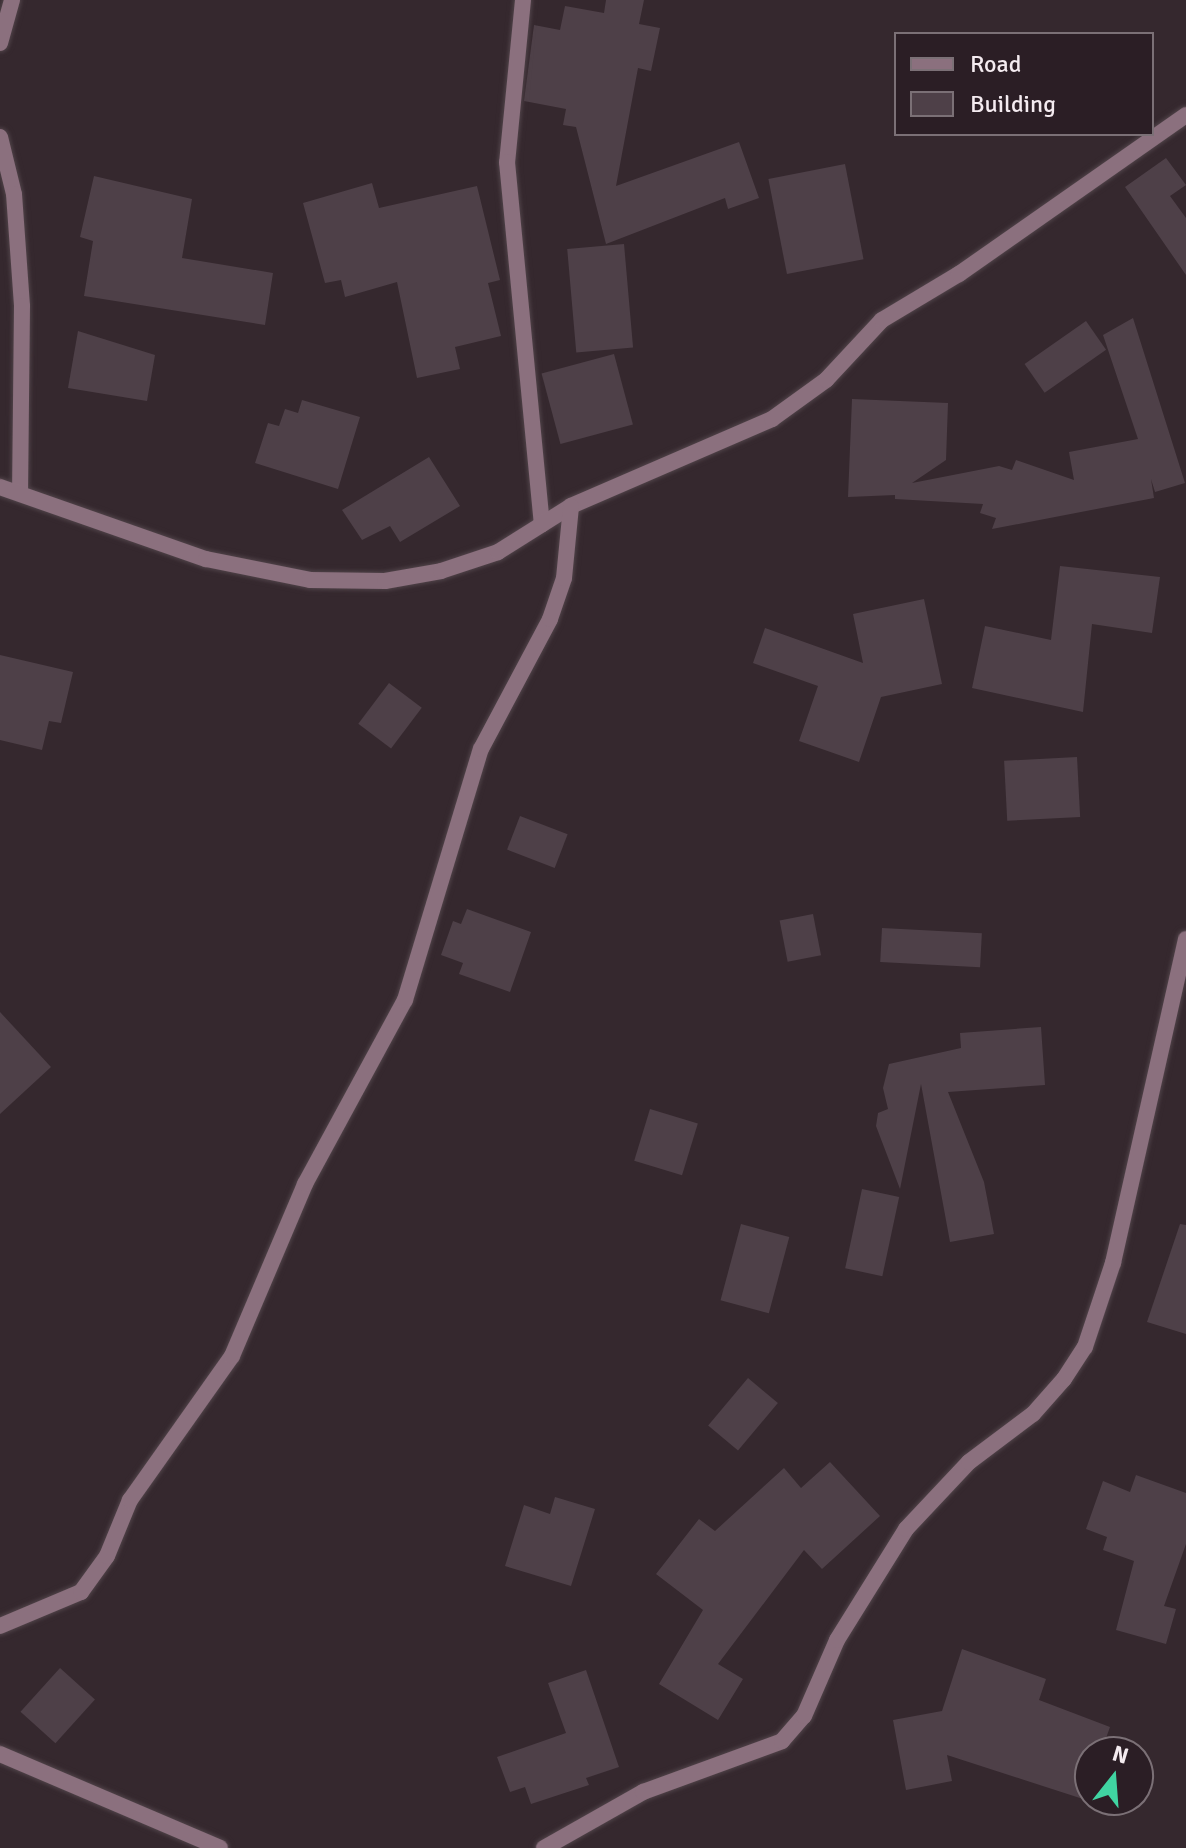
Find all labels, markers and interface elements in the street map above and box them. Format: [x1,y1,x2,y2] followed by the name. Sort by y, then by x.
[894,32,1154,136] legend
[970,49,1021,79] text: Road
[970,89,1056,119] text: Building
[1074,1736,1154,1816] north arrow
[1109,1739,1132,1770] text: N

